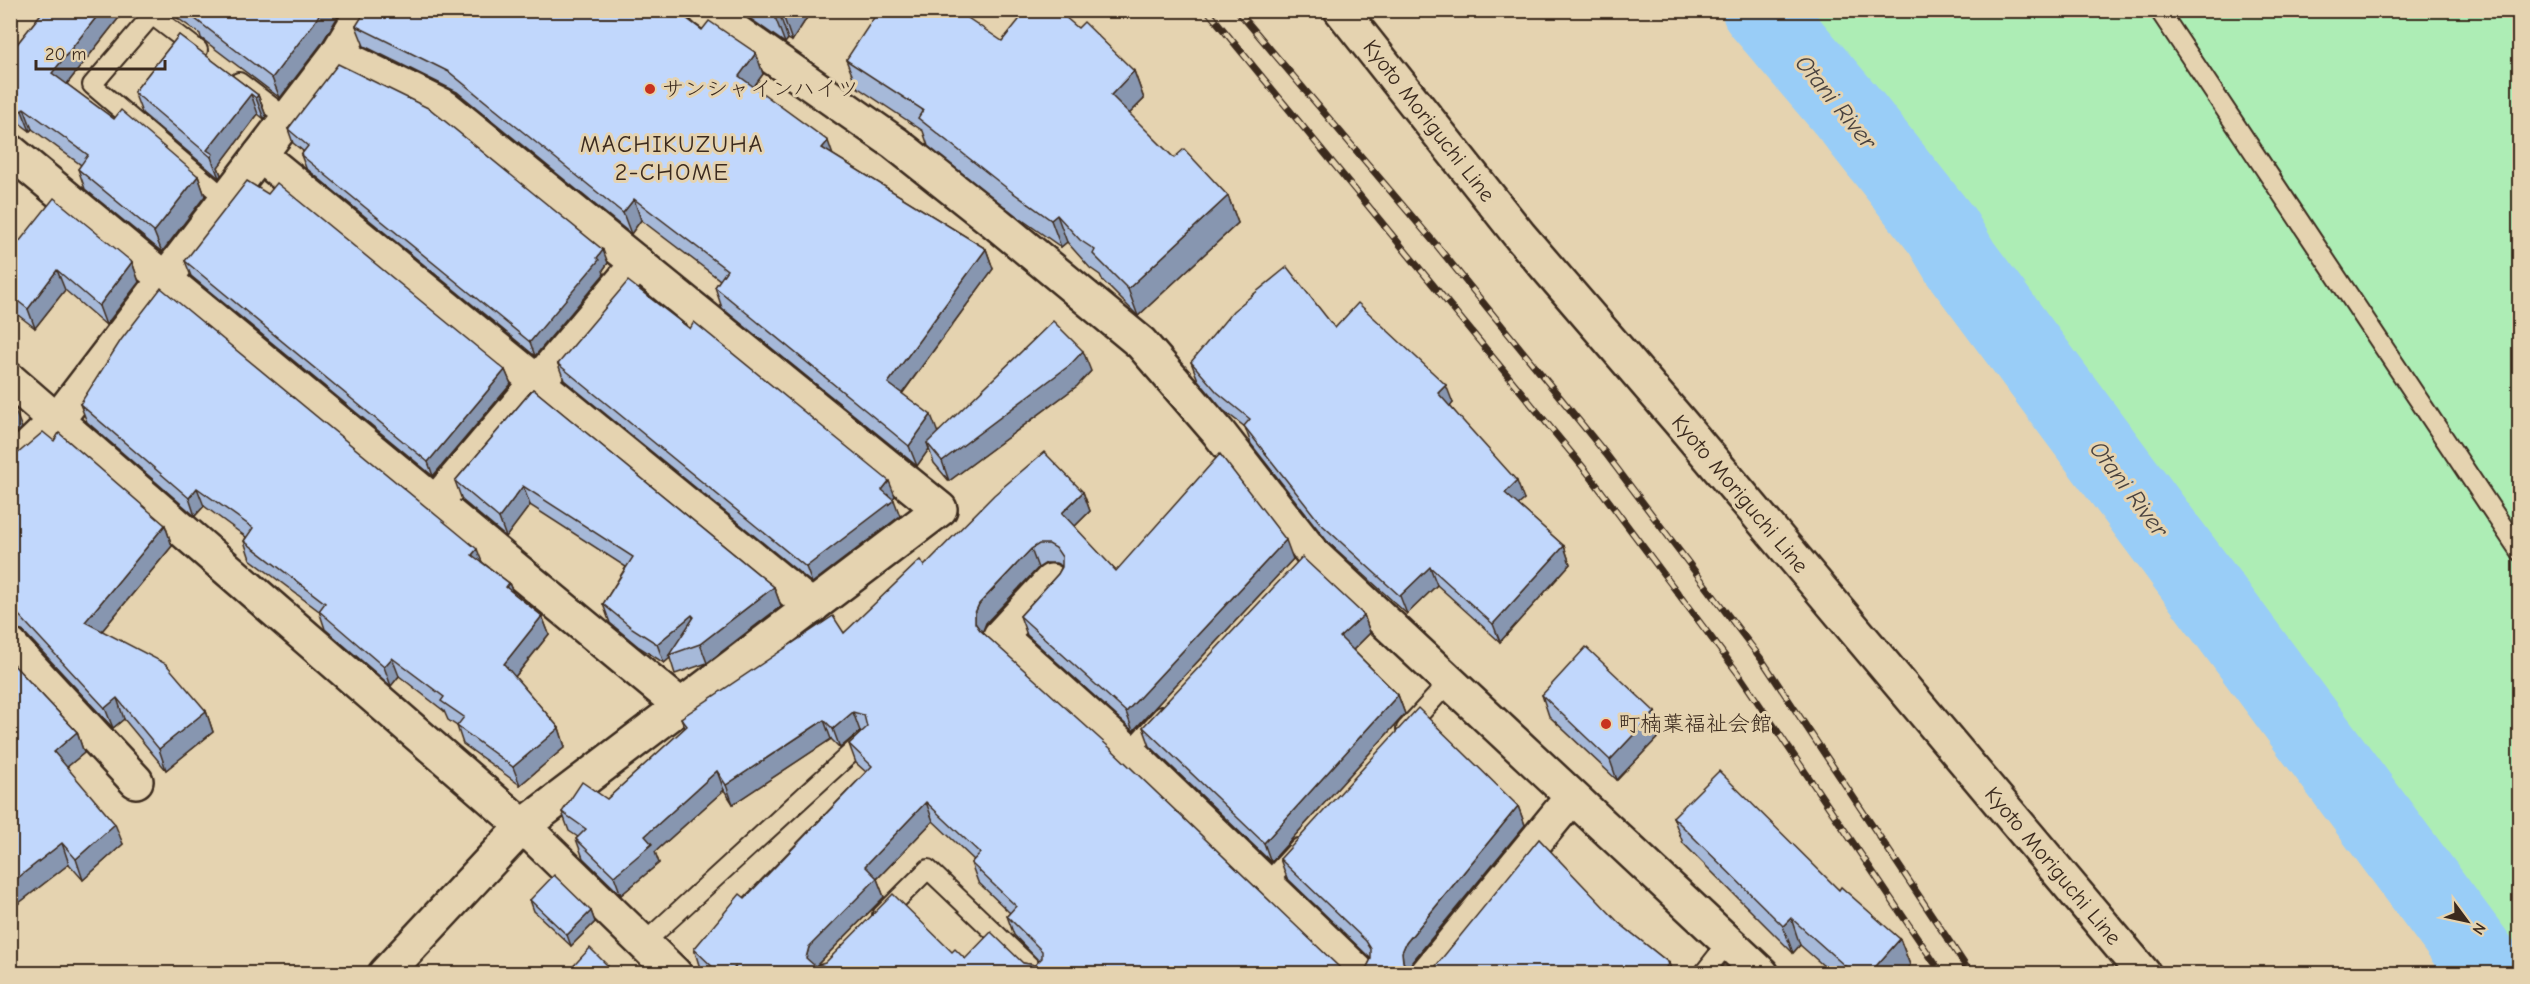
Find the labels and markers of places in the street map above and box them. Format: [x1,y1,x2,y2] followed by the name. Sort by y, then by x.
[662,76,859,102] place label: サンシャインハイツ
[643,82,657,96] marker: サンシャインハイツ
[1618,711,1772,737] place label: 町楠葉福祉会館
[1599,717,1613,731] marker: 町楠葉福祉会館

